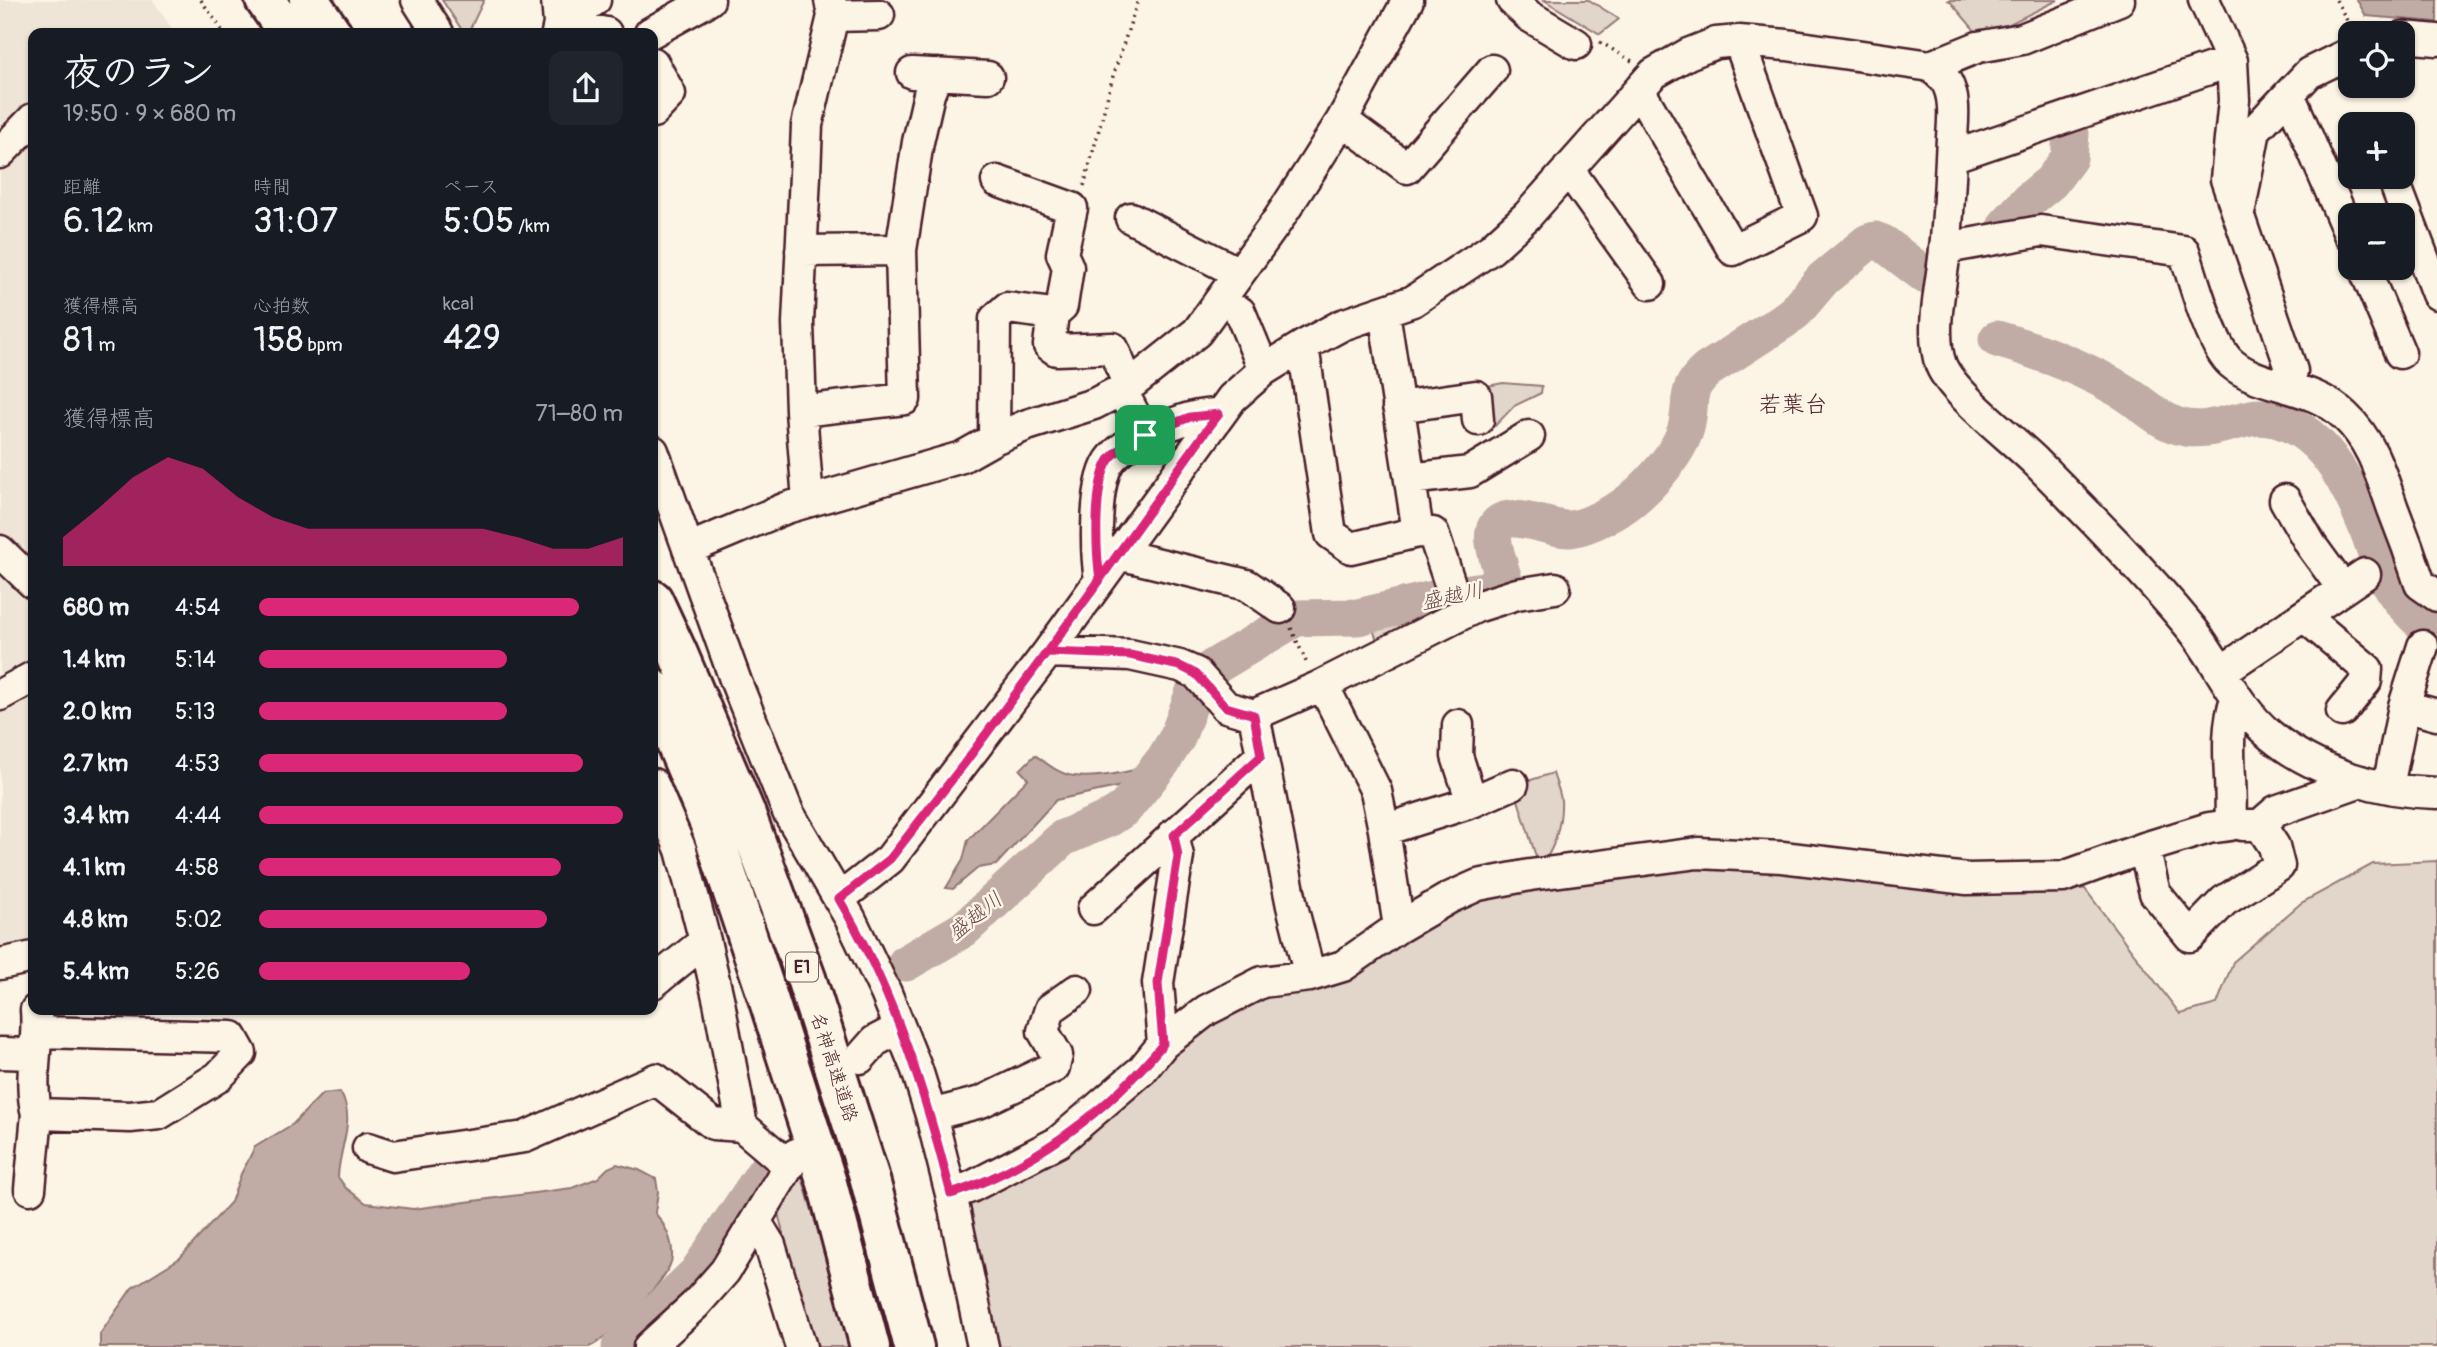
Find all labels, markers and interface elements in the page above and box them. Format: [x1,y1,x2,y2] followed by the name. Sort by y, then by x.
[2338,21,2415,280] map controls
[2338,21,2415,98] button: locate
[63,49,215,97] text: 夜のラン
[549,51,623,125] button: share
[63,99,236,128] text: 19:50 · 9 × 680 m
[2338,112,2415,189] button: +
[63,175,101,199] text: 距離
[253,175,291,199] text: 時間
[443,175,499,199] text: ペース
[63,199,124,243] text: 6.12
[253,199,338,243] text: 31:07
[443,199,514,243] text: 5:05
[2338,203,2415,280] button: −
[124,214,153,238] text: km
[514,214,550,238] text: /km
[443,292,474,316] text: kcal
[63,294,139,318] text: 獲得標高
[253,294,310,318] text: 心拍数
[443,316,501,360] text: 429
[63,318,94,362] text: 81
[253,318,303,362] text: 158
[94,333,115,357] text: m
[303,333,343,357] text: bpm
[1759,390,1828,419] district label: 若葉台
[536,399,623,428] text: 71–80 m
[63,404,155,433] text: 獲得標高
[1115,405,1175,465] pin
[1126,416,1164,454] icon: arrive
[1418,577,1486,616] water label: 盛越川
[63,593,129,622] text: 680 m
[175,593,220,622] text: 4:54
[63,645,125,674] text: 1.4 km
[175,645,216,674] text: 5:14
[63,697,132,726] text: 2.0 km
[175,697,215,726] text: 5:13
[63,749,128,778] text: 2.7 km
[175,749,220,778] text: 4:53
[63,801,129,830] text: 3.4 km
[175,801,221,830] text: 4:44
[63,853,125,882] text: 4.1 km
[175,853,219,882] text: 4:58
[942,886,1008,947] water label: 盛越川
[63,905,128,934] text: 4.8 km
[175,905,222,934] text: 5:02
[786,952,818,982] road number: E1
[63,957,129,986] text: 5.4 km
[175,957,220,986] text: 5:26
[805,1009,863,1125] street label: 名神高速道路

